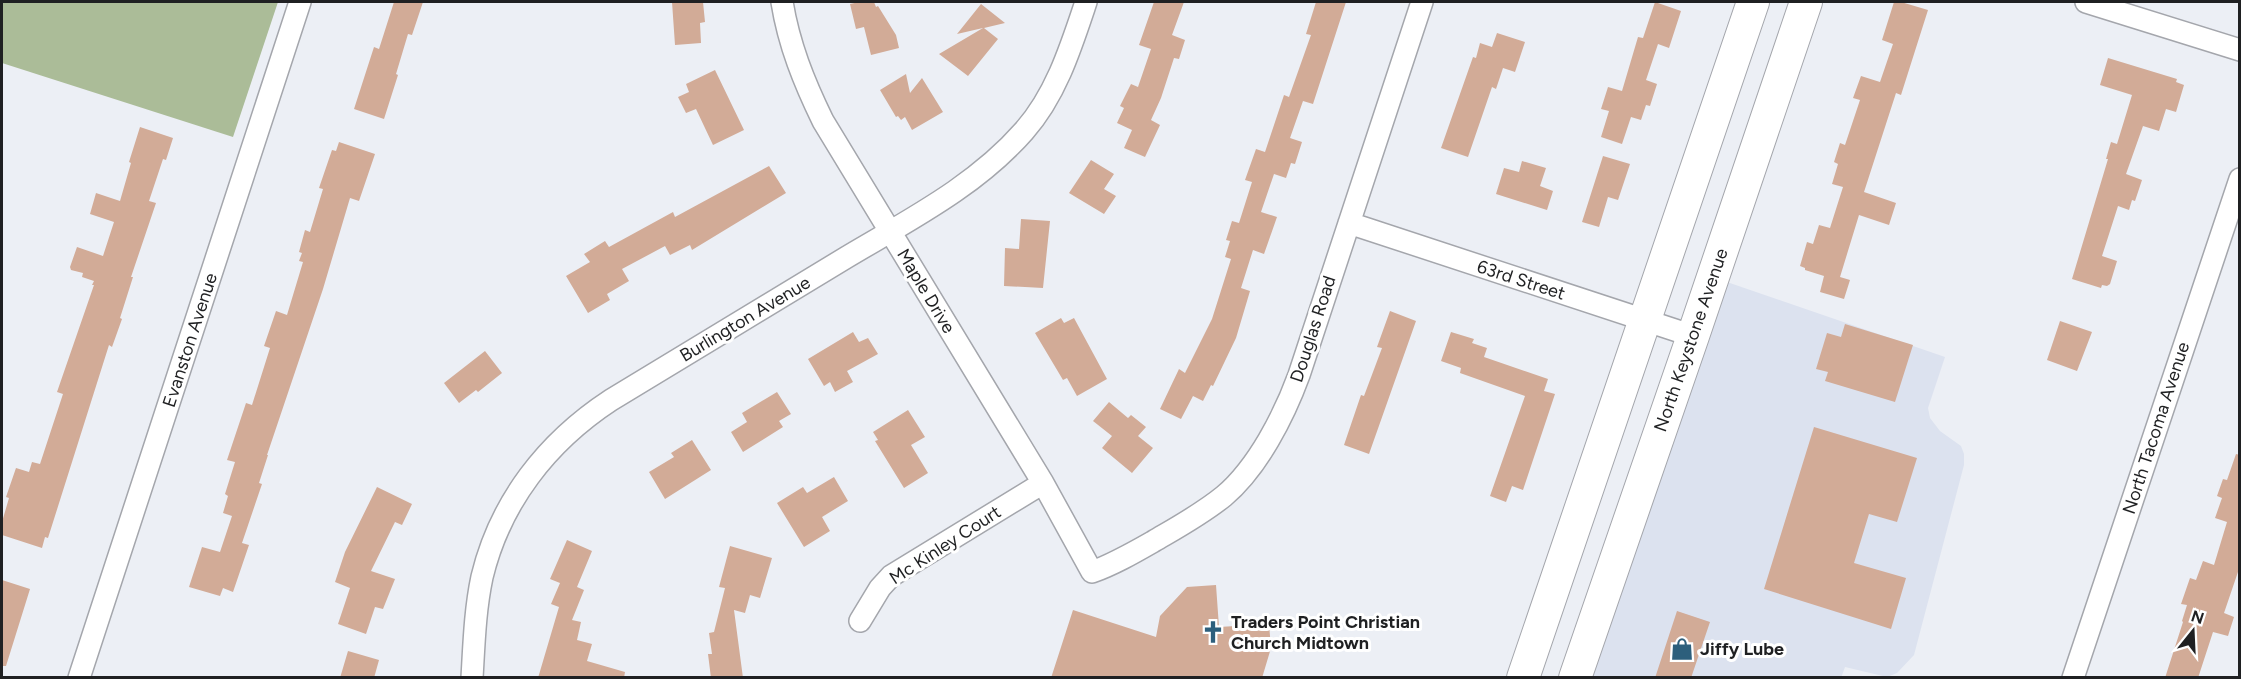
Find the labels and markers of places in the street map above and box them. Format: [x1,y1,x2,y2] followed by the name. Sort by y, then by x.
[1231,611,1420,654] place label: Traders Point Christian Church Midtown
[1200,619,1226,645] church icon: Traders Point Christian Church Midtown
[1669,636,1695,662] shop icon: Jiffy Lube
[1700,638,1784,660] place label: Jiffy Lube

